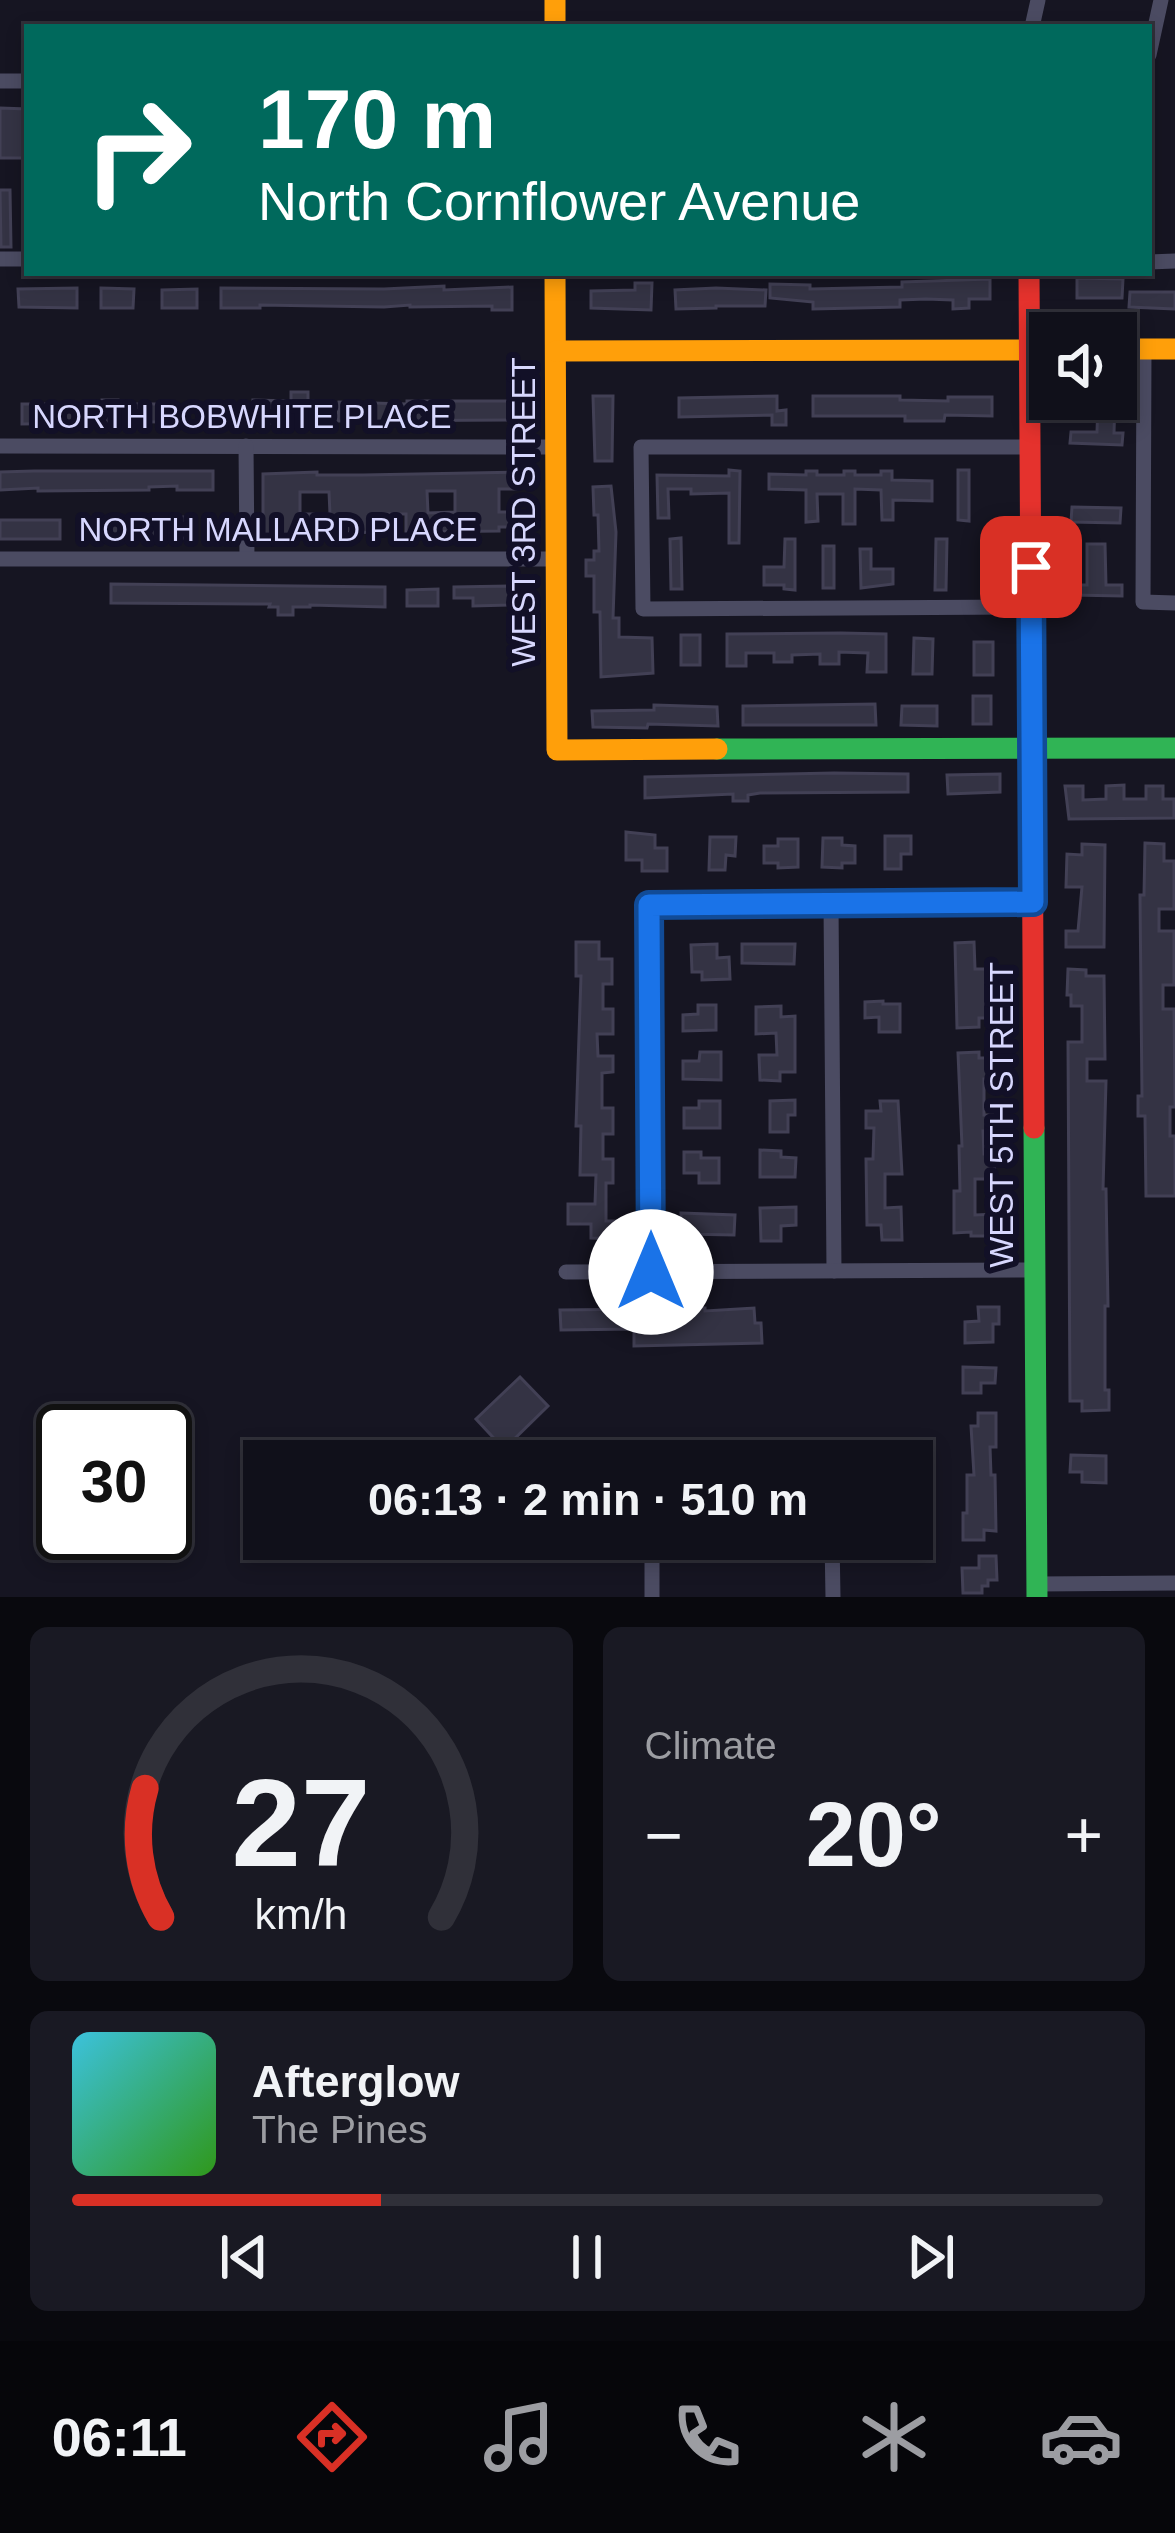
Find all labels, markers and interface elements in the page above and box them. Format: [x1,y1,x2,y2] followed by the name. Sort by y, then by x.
[60,72,216,228] icon: right
[258,72,496,166] text: 170 m
[258,171,860,231] text: North Cornflower Avenue
[1029,312,1137,420] map controls
[1029,312,1137,420] button: sound
[505,357,542,667] street label: WEST 3RD STREET
[32,398,452,435] street label: NORTH BOBWHITE PLACE
[78,511,478,548] street label: NORTH MALLARD PLACE
[980,516,1082,618] pin
[998,534,1064,600] icon: arrive
[983,962,1020,1268] street label: WEST 5TH STREET
[588,1209,714,1335] position arrow
[36,1404,192,1560] speed limit sign: 30
[368,1474,808,1525] text: 06:13 · 2 min · 510 m
[645,1724,777,1767] text: Climate
[232,1753,371,1892] text: 27
[806,1785,942,1885] text: 20°
[645,1798,683,1872] text: −
[1064,1798,1103,1872] text: +
[255,1890,348,1938] text: km/h
[252,2056,460,2107] text: Afterglow
[252,2108,428,2151] text: The Pines
[211,2224,277,2290] icon: previous
[554,2224,620,2290] icon: pause
[898,2224,964,2290] icon: next
[290,2395,374,2479] icon: directions
[477,2395,561,2479] icon: music
[665,2395,749,2479] icon: phone
[852,2395,936,2479] icon: climate
[1039,2395,1123,2479] icon: car
[52,2407,187,2467] text: 06:11

